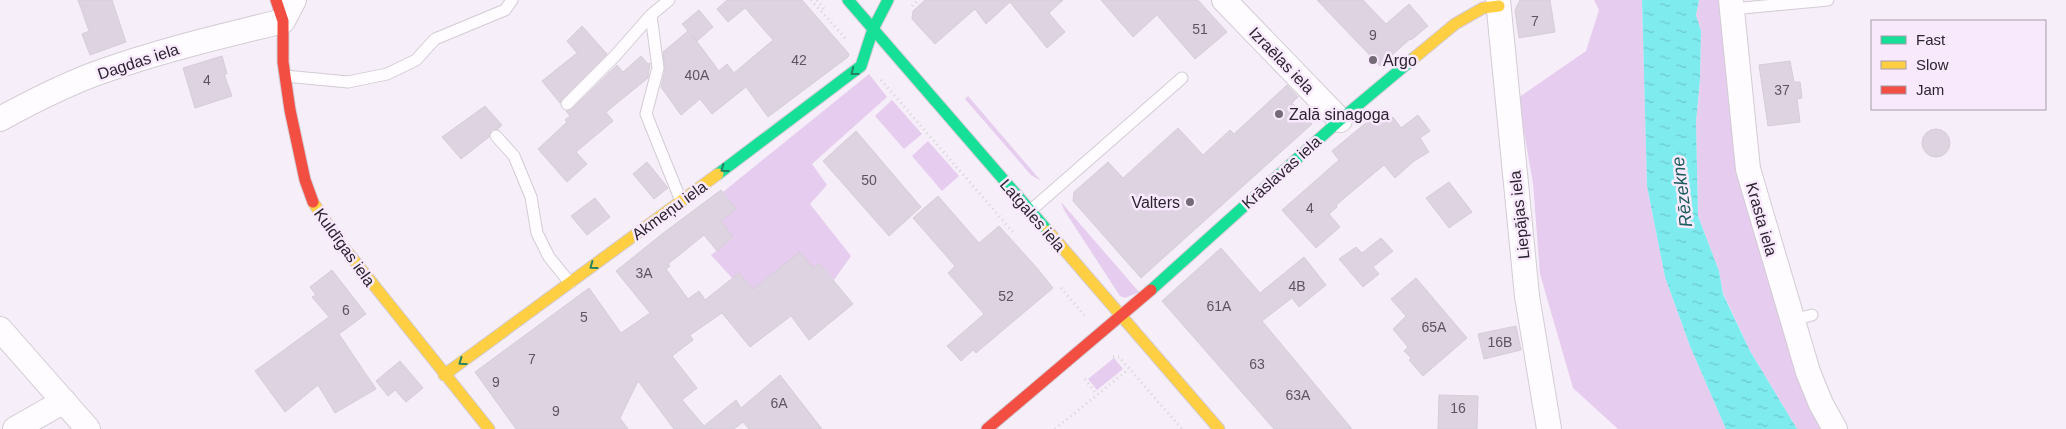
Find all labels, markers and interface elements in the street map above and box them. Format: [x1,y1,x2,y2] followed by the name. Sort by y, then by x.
[1531,13,1539,29] house number: 7
[1871,20,2046,110] legend
[1192,21,1208,37] house number: 51
[1246,24,1317,97] street label: Izraēlas iela
[1369,27,1377,43] house number: 9
[1916,31,1946,48] text: Fast
[95,40,181,83] street label: Dagdas iela
[791,52,807,68] house number: 42
[1383,52,1417,69] place label: Argo
[1367,54,1379,66] marker: Argo
[1916,56,1949,73] text: Slow
[850,66,859,75] one-way arrow
[685,67,710,83] house number: 40A
[203,72,211,88] house number: 4
[1916,81,1944,98] text: Jam
[1774,82,1790,98] house number: 37
[1289,106,1390,123] place label: Zalā sinagoga
[1273,108,1285,120] marker: Zalā sinagoga
[1239,133,1324,212] street label: Krāslavas iela
[1668,156,1696,228] water label: Rēzekne
[721,164,730,172] one-way arrow
[1506,170,1533,260] street label: Liepājas iela
[861,172,877,188] house number: 50
[997,176,1069,255] street label: Latgales iela
[629,178,710,243] street label: Akmeņu iela
[1743,180,1780,258] street label: Krasta iela
[1131,194,1180,211] place label: Valters
[1184,196,1196,208] marker: Valters
[1306,200,1314,216] house number: 4
[311,205,378,289] street label: Kuldīgas iela
[590,260,599,268] one-way arrow
[635,265,653,281] house number: 3A
[1288,278,1306,294] house number: 4B
[998,288,1014,304] house number: 52
[1207,298,1232,314] house number: 61A
[342,302,350,318] house number: 6
[580,309,588,325] house number: 5
[1422,319,1447,335] house number: 65A
[1488,334,1512,350] house number: 16B
[528,351,536,367] house number: 7
[458,356,468,365] one-way arrow
[1249,356,1265,372] house number: 63
[492,374,500,390] house number: 9
[1286,387,1311,403] house number: 63A
[770,395,788,411] house number: 6A
[1450,400,1466,416] house number: 16
[552,403,560,419] house number: 9

